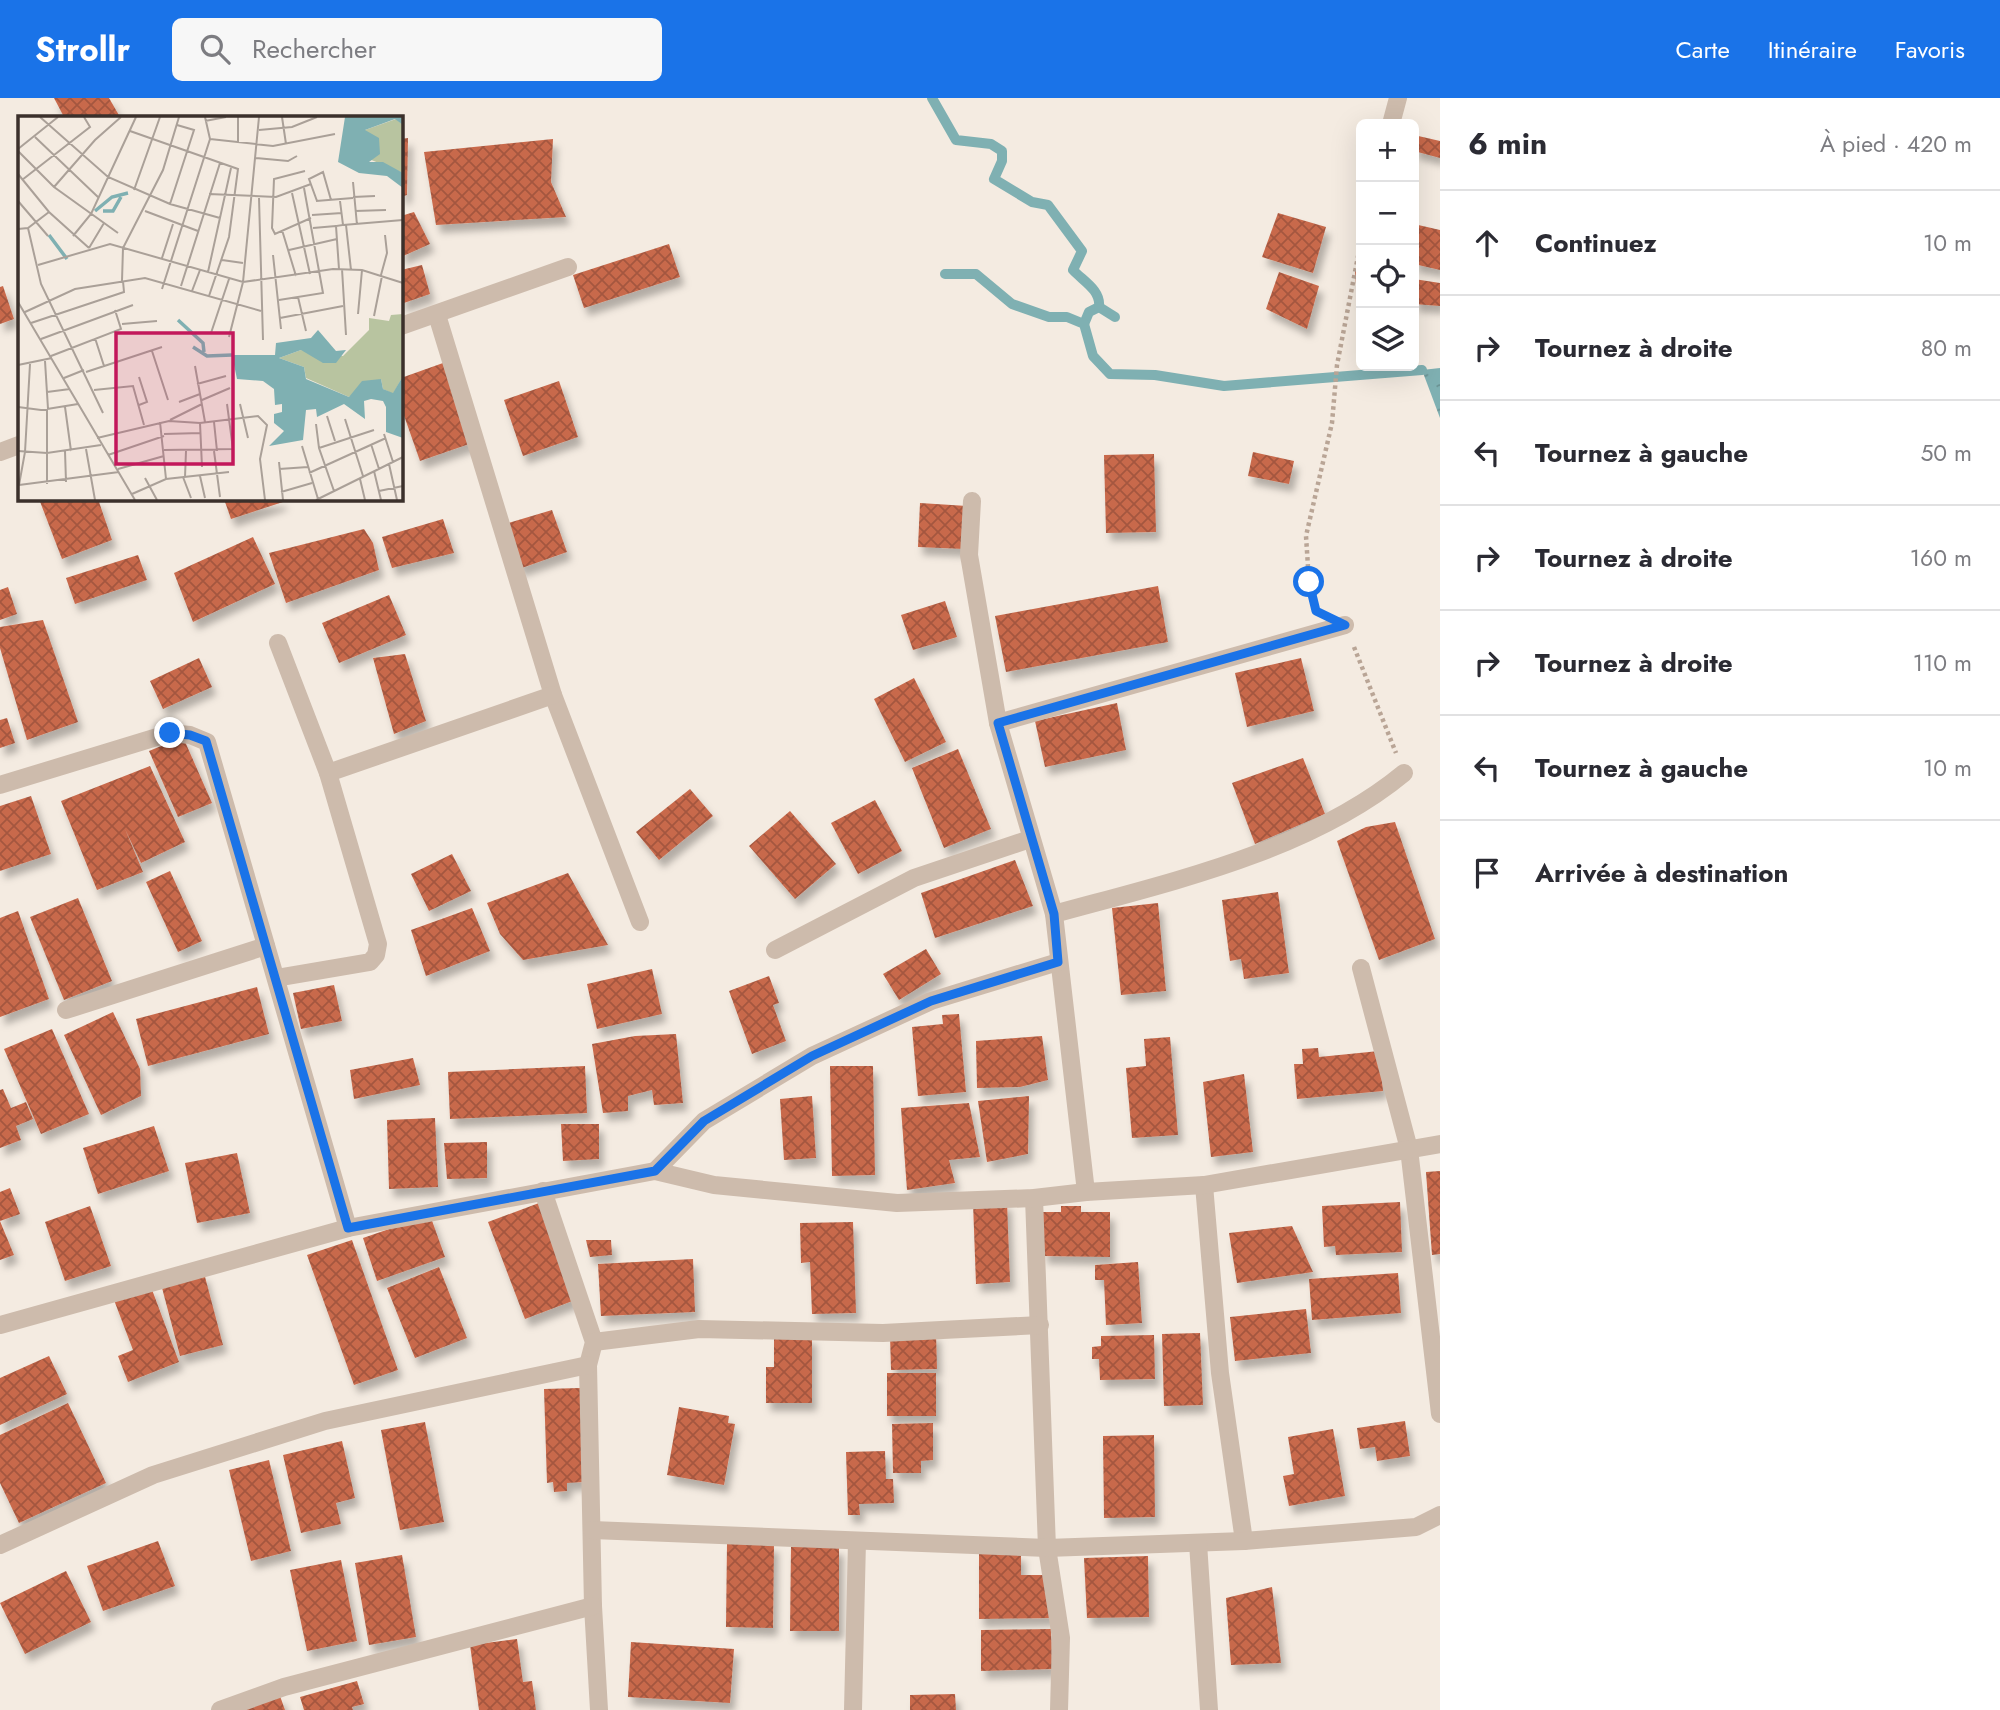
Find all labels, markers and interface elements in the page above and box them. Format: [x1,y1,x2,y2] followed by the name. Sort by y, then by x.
[172,18,662,81] search box
[35,26,130,73] text: Strollr
[196,30,234,68] icon: search
[252,30,376,68] text: Rechercher
[1675,32,1730,67] text: Carte
[1768,32,1857,67] text: Itinéraire
[1895,32,1965,67] text: Favoris
[18,116,402,500] inset map
[1356,119,1419,371] map controls
[1356,119,1419,182] button: +
[1468,122,1547,165] text: 6 min
[1820,127,1972,161] text: À pied · 420 m
[1356,182,1419,245] button: −
[1468,224,1506,262] icon: ahead
[1535,224,1657,262] text: Continuez
[1923,226,1972,260] text: 10 m
[1356,245,1419,308] button: locate
[1356,308,1419,371] button: layers
[1468,329,1506,367] icon: right
[1535,329,1733,367] text: Tournez à droite
[1921,331,1972,365] text: 80 m
[1468,434,1506,472] icon: left
[1535,434,1748,472] text: Tournez à gauche
[1920,436,1972,470] text: 50 m
[1468,539,1506,577] icon: right
[1535,539,1733,577] text: Tournez à droite
[1910,541,1972,575] text: 160 m
[1293,566,1324,597] route start
[1468,644,1506,682] icon: right
[1535,644,1733,682] text: Tournez à droite
[1913,646,1972,680] text: 110 m
[154,717,185,748] route end
[1468,749,1506,787] icon: left
[1535,749,1748,787] text: Tournez à gauche
[1923,751,1972,785] text: 10 m
[1468,854,1506,892] icon: arrive
[1535,854,1788,892] text: Arrivée à destination

